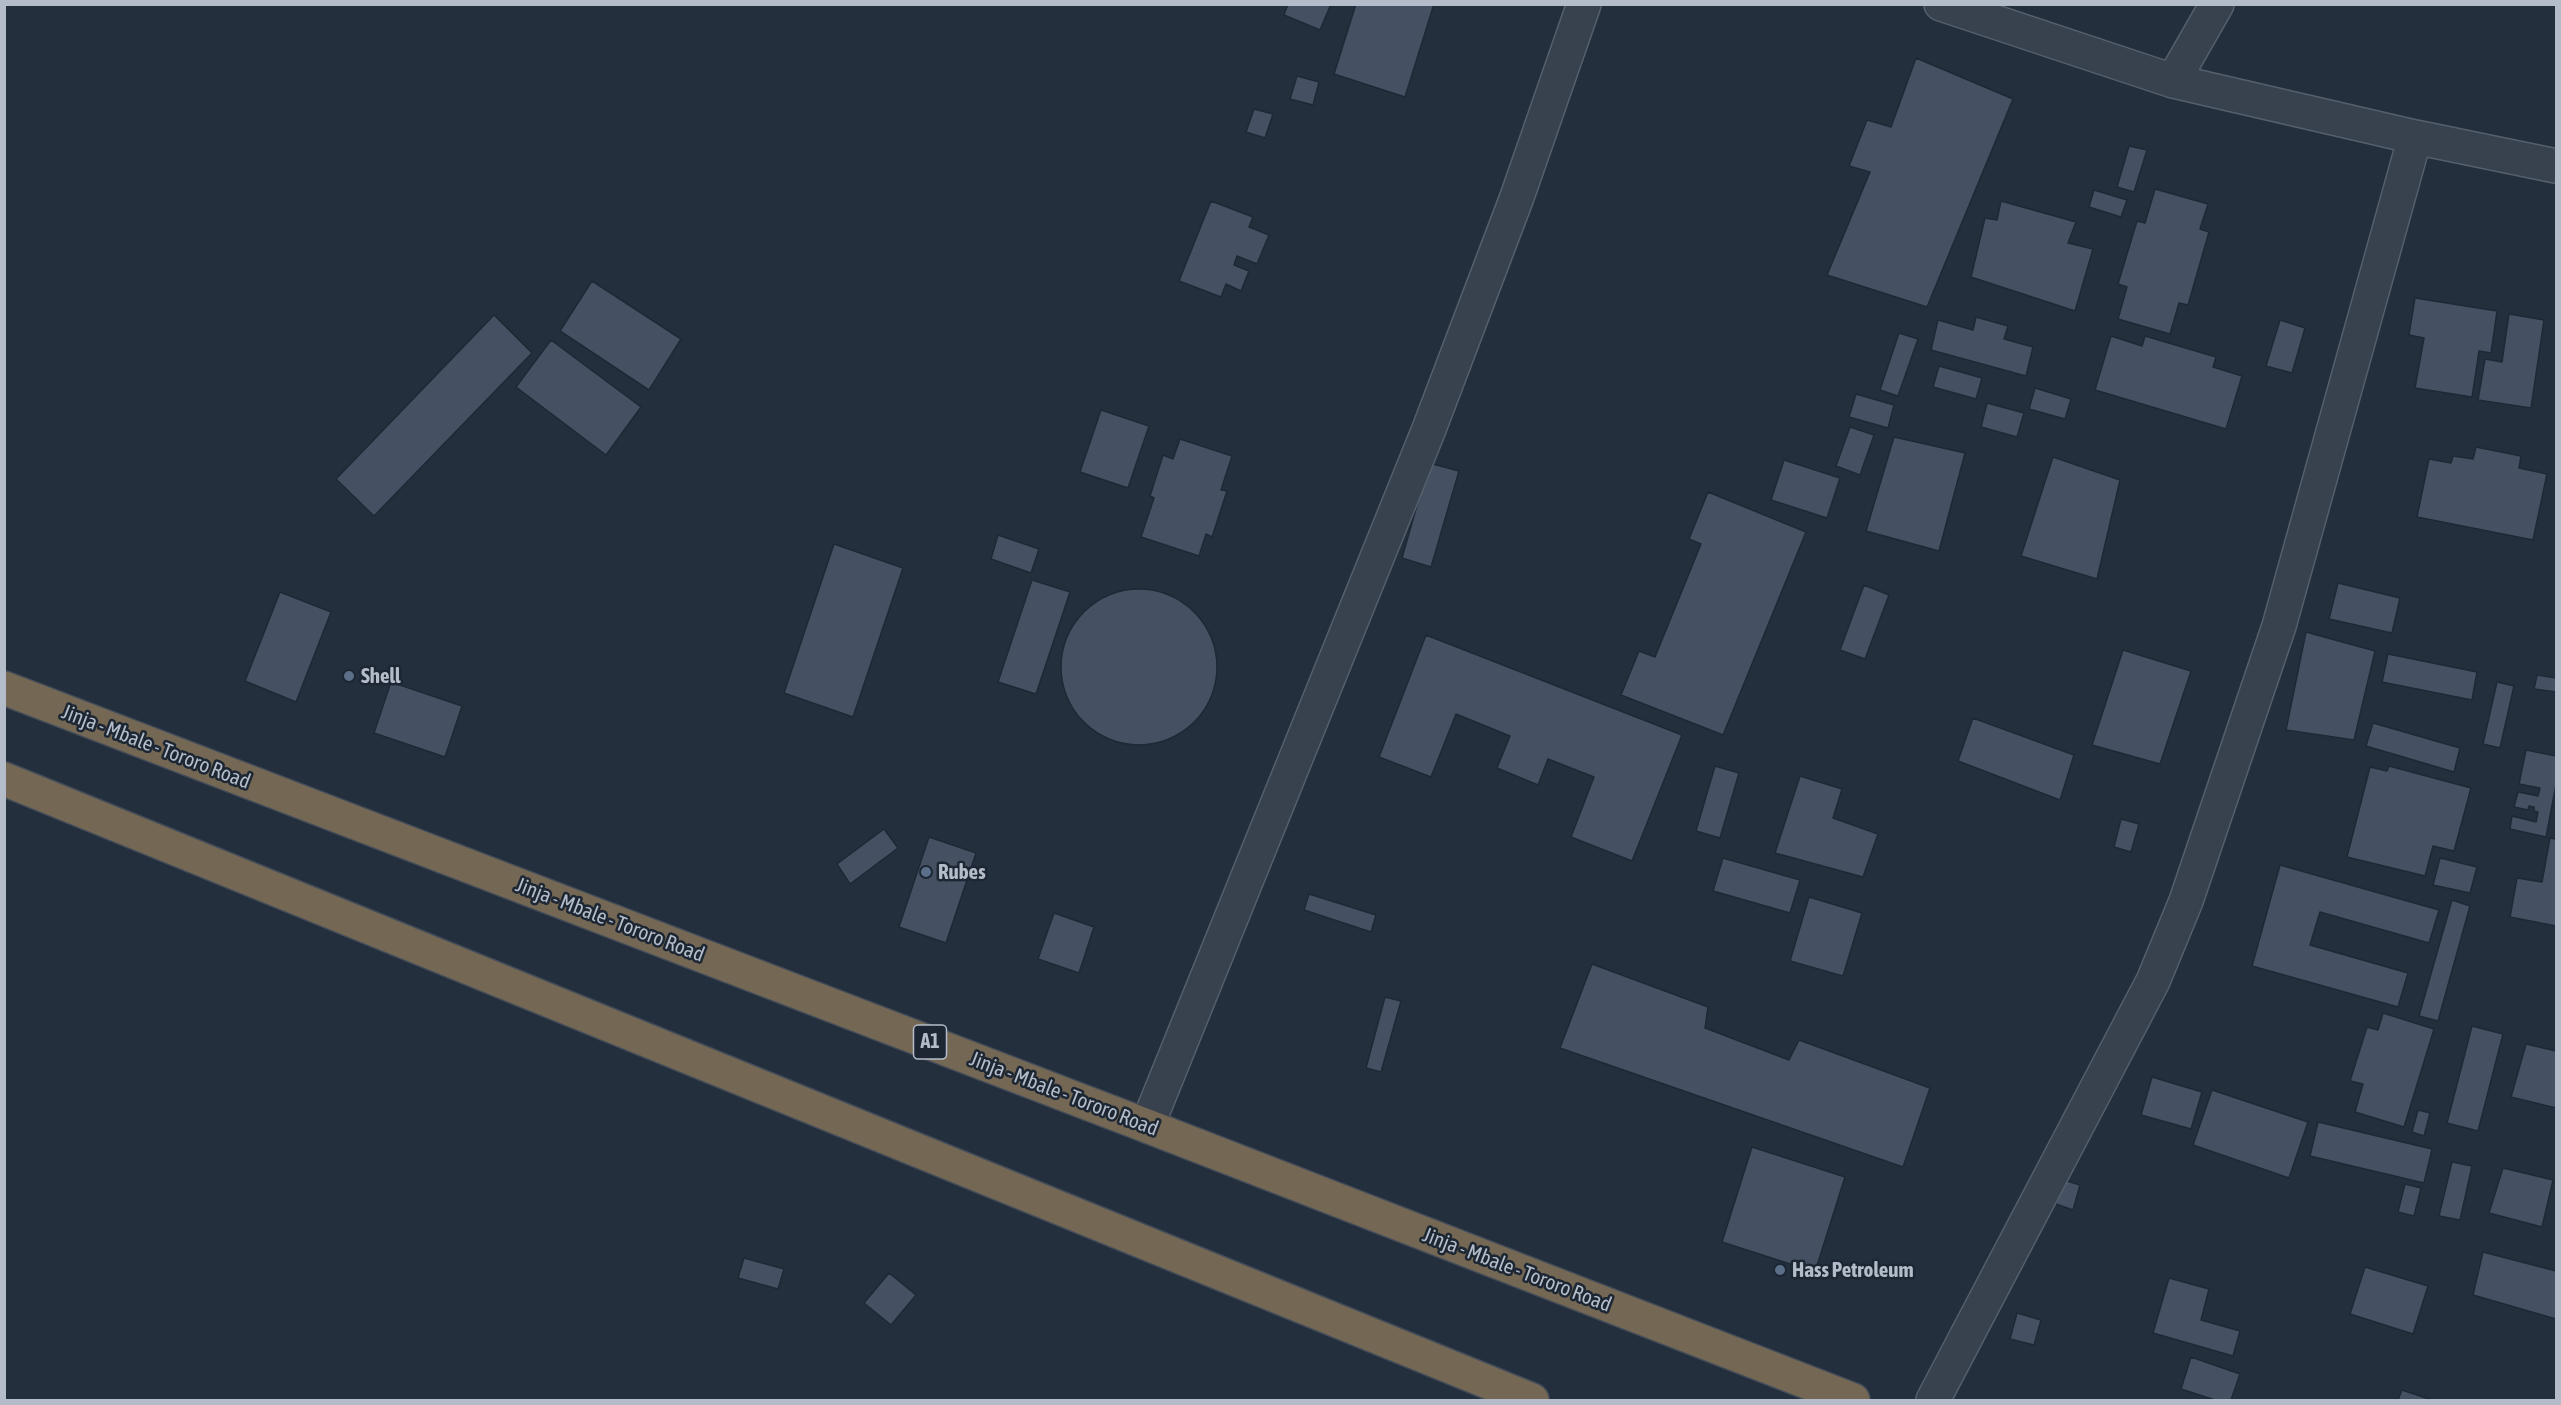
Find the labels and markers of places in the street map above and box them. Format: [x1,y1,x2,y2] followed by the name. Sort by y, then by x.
[361,663,401,689] place label: Shell
[342,669,356,683] marker: Shell
[938,859,986,885] place label: Rubes
[919,865,933,879] marker: Rubes
[1792,1257,1914,1283] place label: Hass Petroleum
[1773,1263,1787,1277] marker: Hass Petroleum

